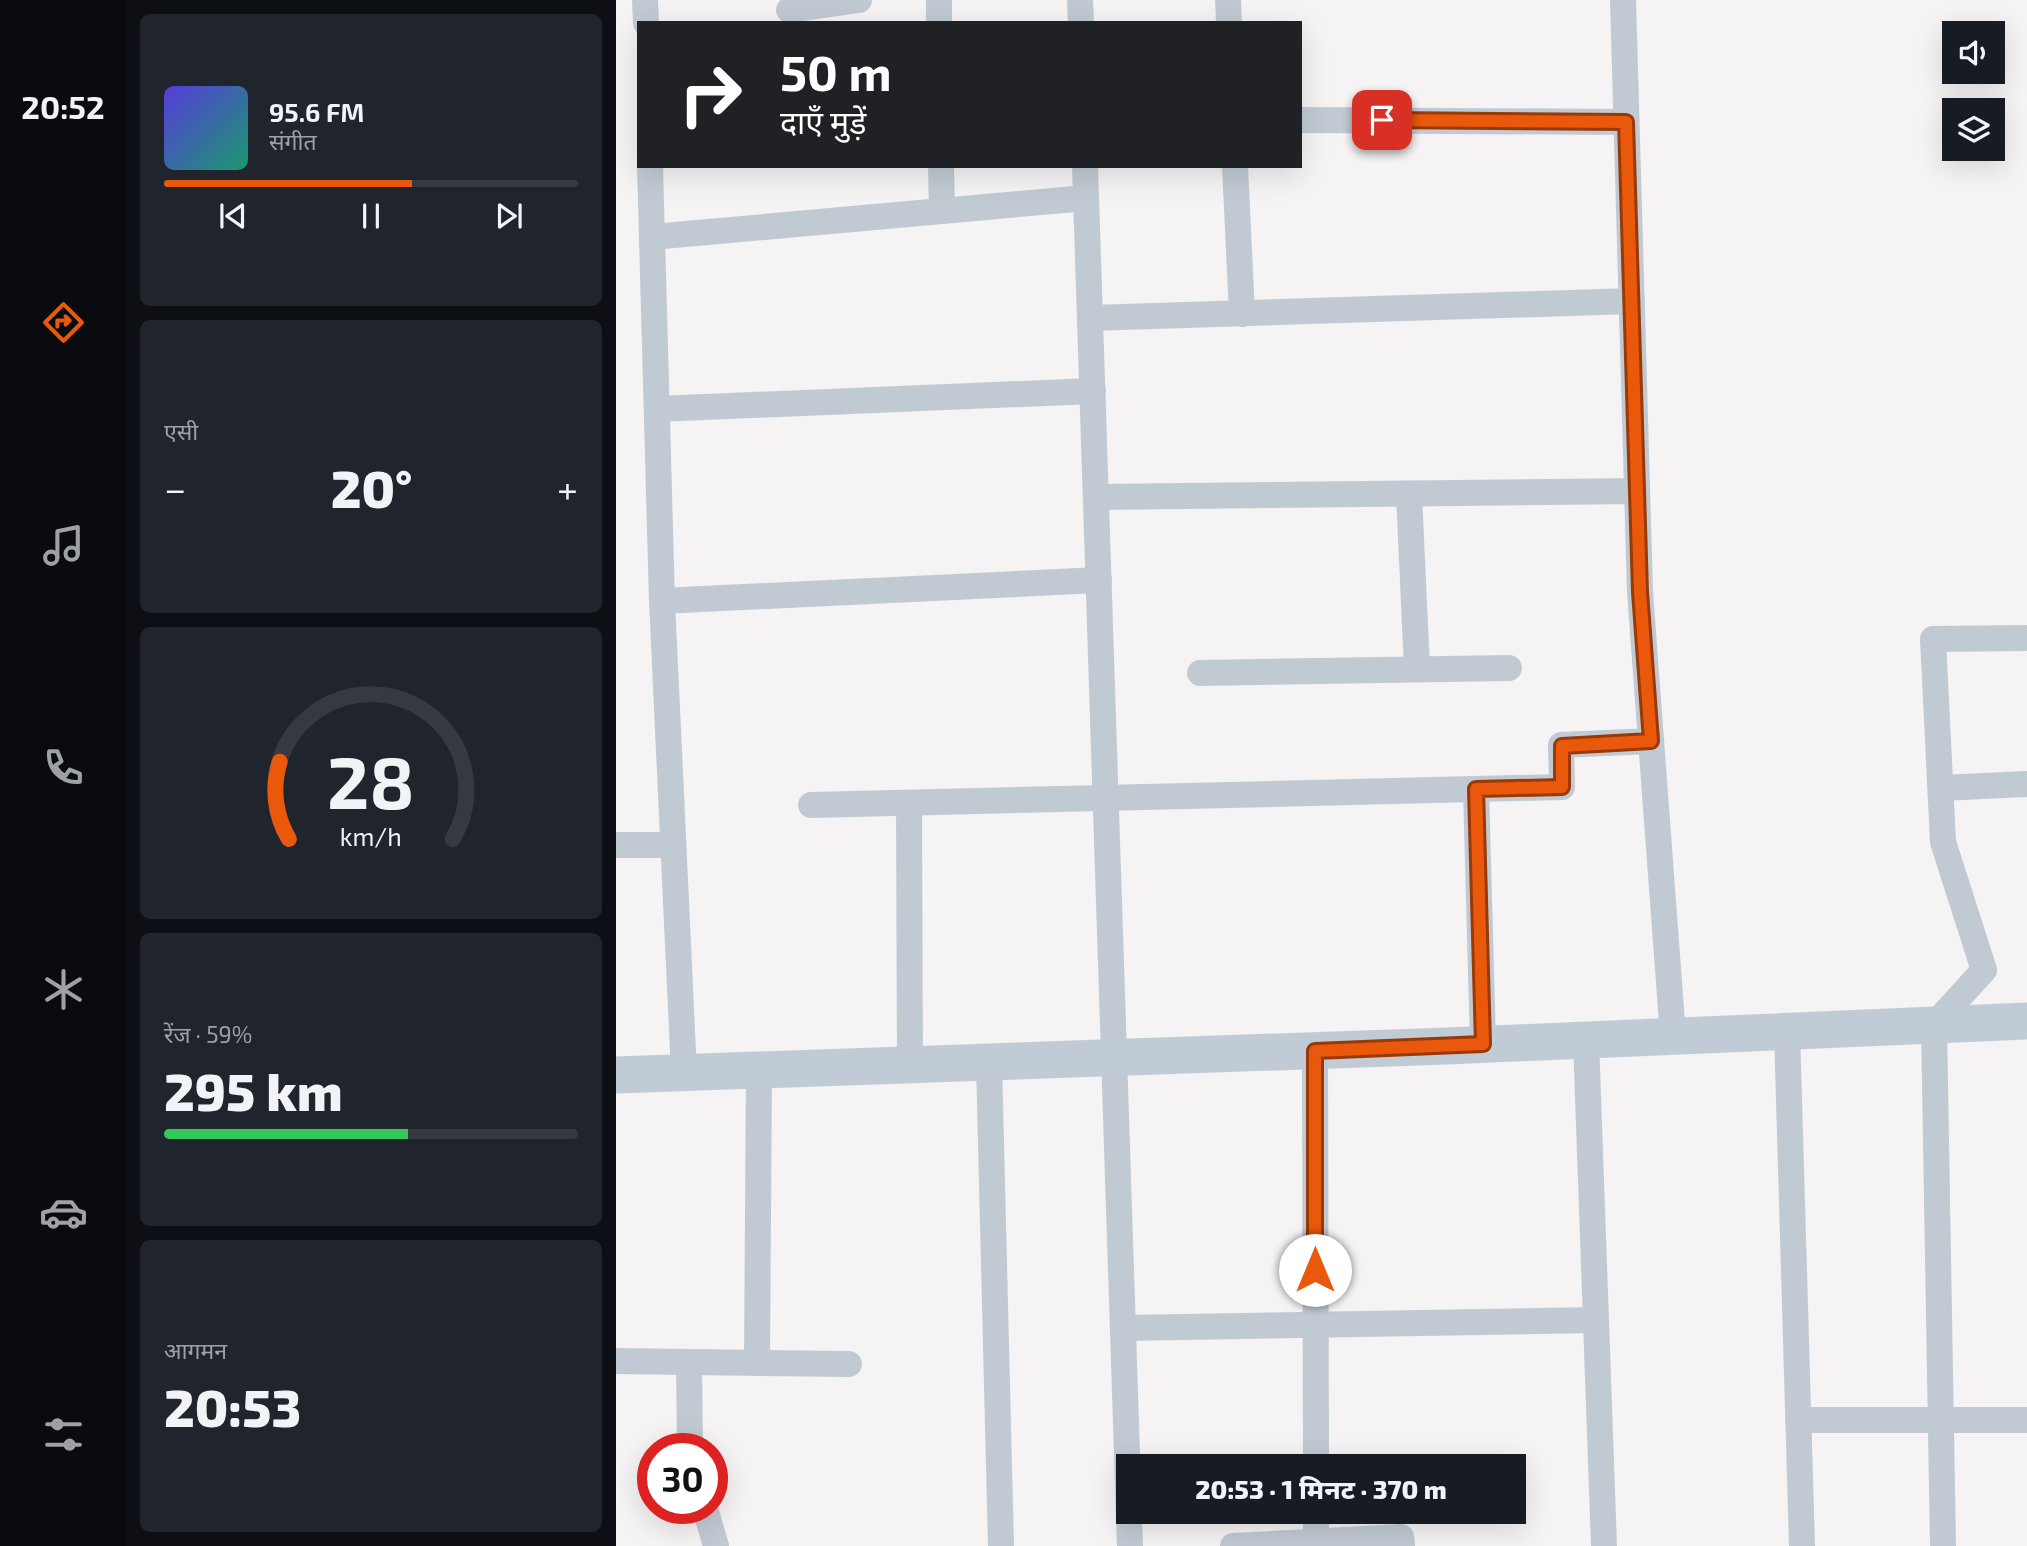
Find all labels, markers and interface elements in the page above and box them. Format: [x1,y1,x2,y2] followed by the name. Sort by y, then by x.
[1942,21,2005,161] map controls
[1942,21,2005,84] button: sound
[780,42,892,101] text: 50 m
[665,49,756,140] icon: right
[21,87,105,125] text: 20:52
[1352,90,1412,150] pin
[269,96,364,127] text: 95.6 FM
[1942,98,2005,161] button: layers
[1363,101,1401,139] icon: arrive
[780,102,866,140] text: दाएँ मुड़ें
[269,127,317,155] text: संगीत
[214,197,252,235] icon: previous
[352,197,390,235] icon: pause
[490,197,528,235] icon: next
[39,298,88,347] icon: directions
[164,417,198,445] text: एसी
[331,456,412,518] text: 20°
[164,465,186,511] text: −
[557,465,578,511] text: +
[39,521,88,570] icon: music
[327,736,415,824] text: 28
[39,743,88,792] icon: phone
[340,821,402,851] text: km/h
[39,965,88,1014] icon: climate
[164,1020,252,1048] text: रेंज · 59%
[164,1059,343,1121] text: 295 km
[39,1188,88,1237] icon: car
[1278,1233,1352,1307] position arrow
[164,1336,227,1364] text: आगमन
[164,1375,301,1437] text: 20:53
[39,1410,88,1459] icon: filters
[637,1433,728,1524] speed limit sign: 30
[1195,1473,1447,1504] text: 20:53 · 1 मिनट · 370 m

